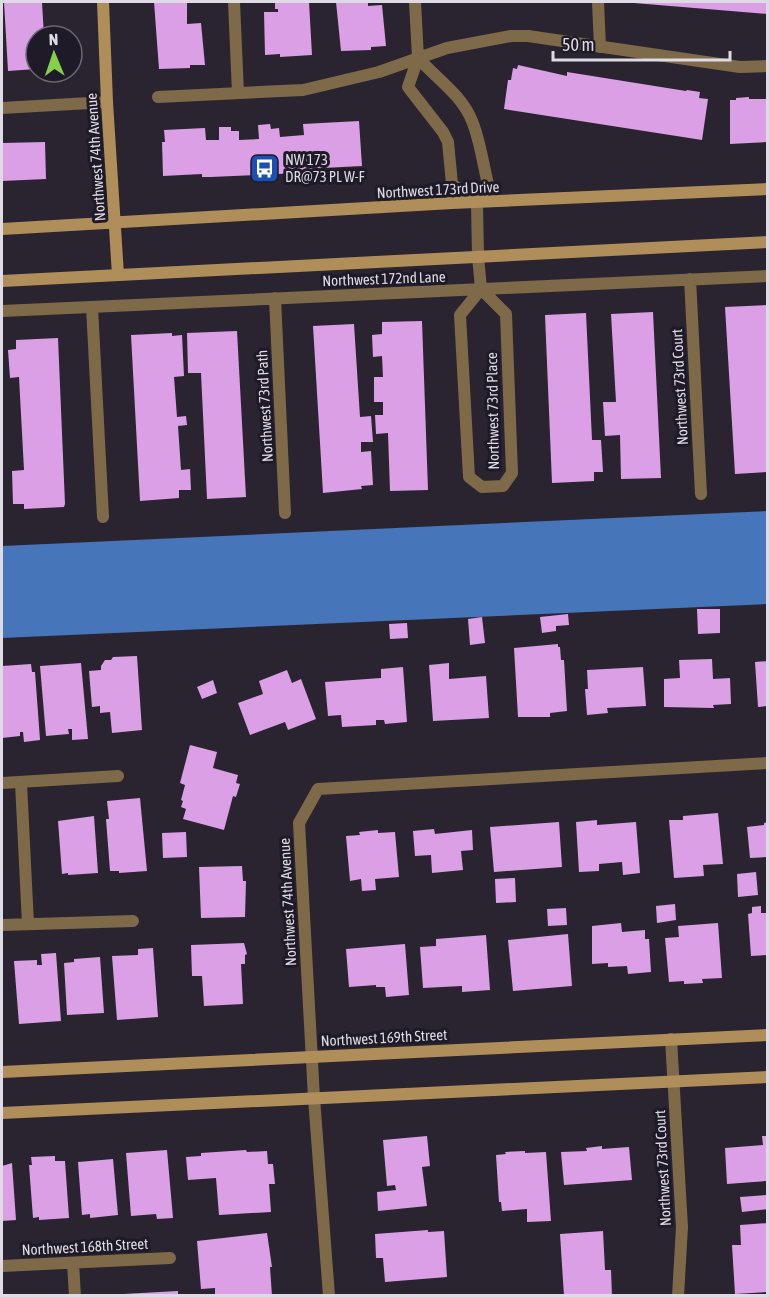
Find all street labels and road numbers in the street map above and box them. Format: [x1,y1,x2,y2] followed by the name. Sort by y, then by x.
[83,92,108,222] street label: Northwest 74th Avenue
[376,178,500,201] street label: Northwest 173rd Drive
[322,268,446,289] street label: Northwest 172nd Lane
[668,328,691,446] street label: Northwest 73rd Court
[253,349,276,463] street label: Northwest 73rd Path
[483,352,502,470] street label: Northwest 73rd Place
[276,837,299,967] street label: Northwest 74th Avenue
[320,1026,448,1049] street label: Northwest 169th Street
[651,1109,674,1227] street label: Northwest 73rd Court
[21,1235,149,1258] street label: Northwest 168th Street

